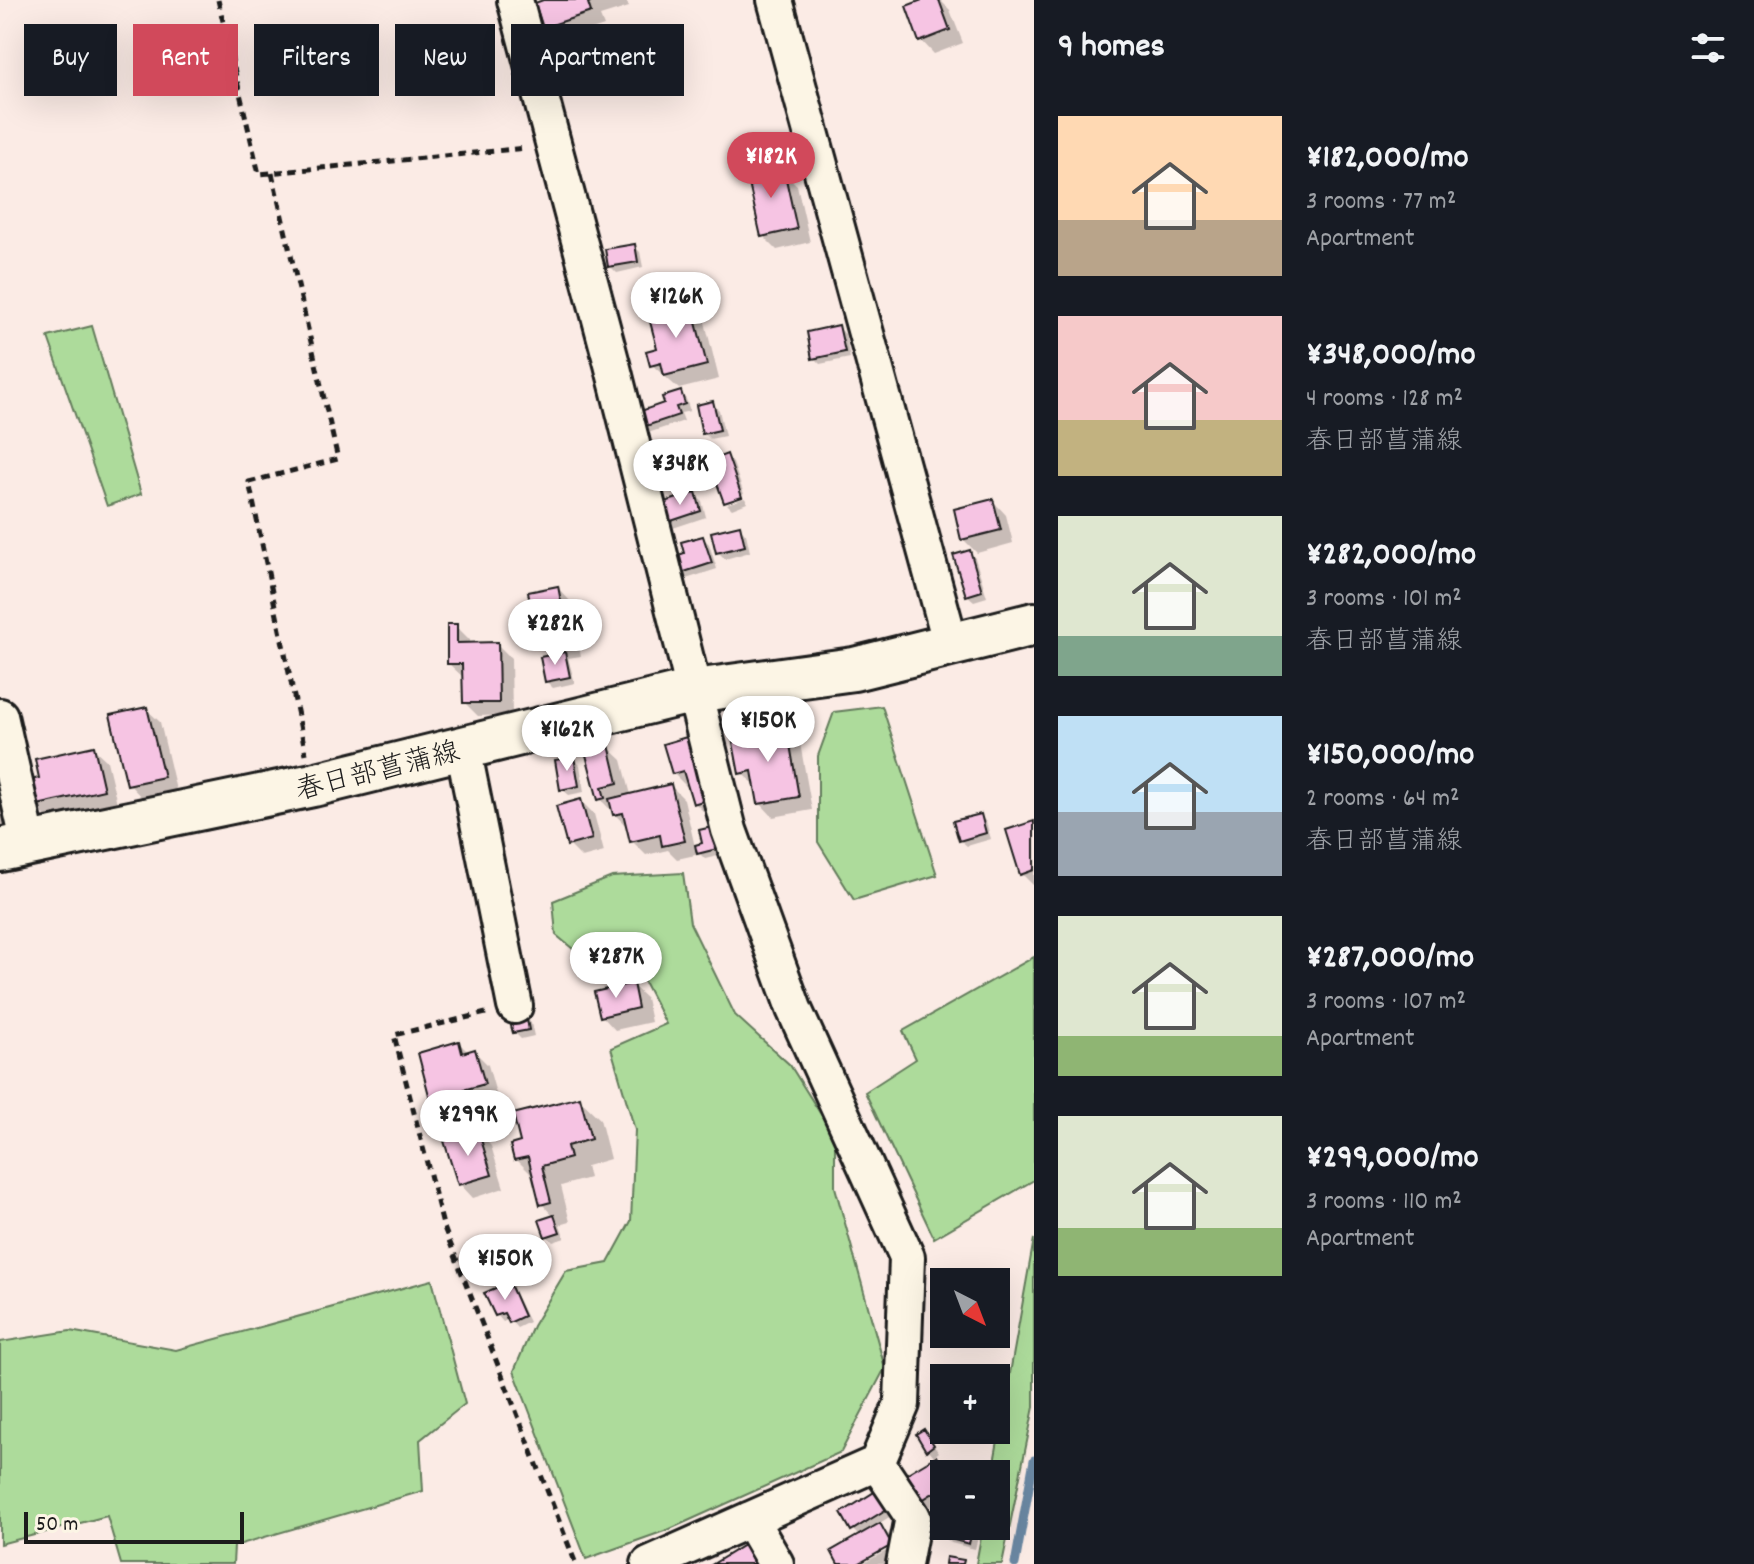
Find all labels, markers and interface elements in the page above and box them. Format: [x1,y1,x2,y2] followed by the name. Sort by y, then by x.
[24,24,117,96] chip: Buy
[133,24,238,96] chip: Rent
[254,24,379,96] chip: Filters
[395,24,495,96] chip: New
[511,24,684,96] chip: Apartment
[1058,24,1165,73] text: 9 homes
[1686,26,1730,70] icon: filters
[715,132,827,200] pin: ¥182K
[1306,135,1469,184] text: ¥182,000/mo
[745,139,797,176] text: ¥182K
[1122,148,1218,244] icon: home
[1306,184,1456,221] text: 3 rooms · 77 m²
[1306,221,1415,258] text: Apartment
[620,272,732,340] pin: ¥126K
[649,279,703,316] text: ¥126K
[1306,332,1476,381] text: ¥348,000/mo
[1122,348,1218,444] icon: home
[1306,381,1463,418] text: 4 rooms · 128 m²
[1306,424,1462,461] text: 春日部菖蒲線
[624,439,736,507] pin: ¥348K
[651,446,709,483] text: ¥348K
[1306,532,1476,581] text: ¥282,000/mo
[1122,548,1218,644] icon: home
[1306,581,1462,618] text: 3 rooms · 101 m²
[499,599,611,667] pin: ¥282K
[526,606,584,643] text: ¥282K
[1306,624,1462,661] text: 春日部菖蒲線
[712,696,824,764] pin: ¥150K
[740,703,796,740] text: ¥150K
[511,705,623,773] pin: ¥162K
[540,712,594,749] text: ¥162K
[1306,732,1474,781] text: ¥150,000/mo
[292,734,465,814] street label: 春日部菖蒲線
[1122,748,1218,844] icon: home
[1306,781,1460,818] text: 2 rooms · 64 m²
[1306,824,1462,861] text: 春日部菖蒲線
[560,932,672,1000] pin: ¥287K
[1306,935,1474,984] text: ¥287,000/mo
[588,939,644,976] text: ¥287K
[1122,948,1218,1044] icon: home
[1306,984,1466,1021] text: 3 rooms · 107 m²
[1306,1021,1415,1058] text: Apartment
[412,1090,524,1158] pin: ¥299K
[438,1097,498,1134] text: ¥299K
[1306,1135,1479,1184] text: ¥299,000/mo
[1122,1148,1218,1244] icon: home
[1306,1184,1462,1221] text: 3 rooms · 110 m²
[1306,1221,1415,1258] text: Apartment
[449,1234,561,1302] pin: ¥150K
[477,1241,533,1278] text: ¥150K
[930,1268,1010,1348] north arrow
[930,1268,1010,1540] map controls
[930,1364,1010,1444] button: +
[930,1460,1010,1540] button: −
[24,1508,244,1544] scale bar
[36,1510,78,1541] text: 50 m

